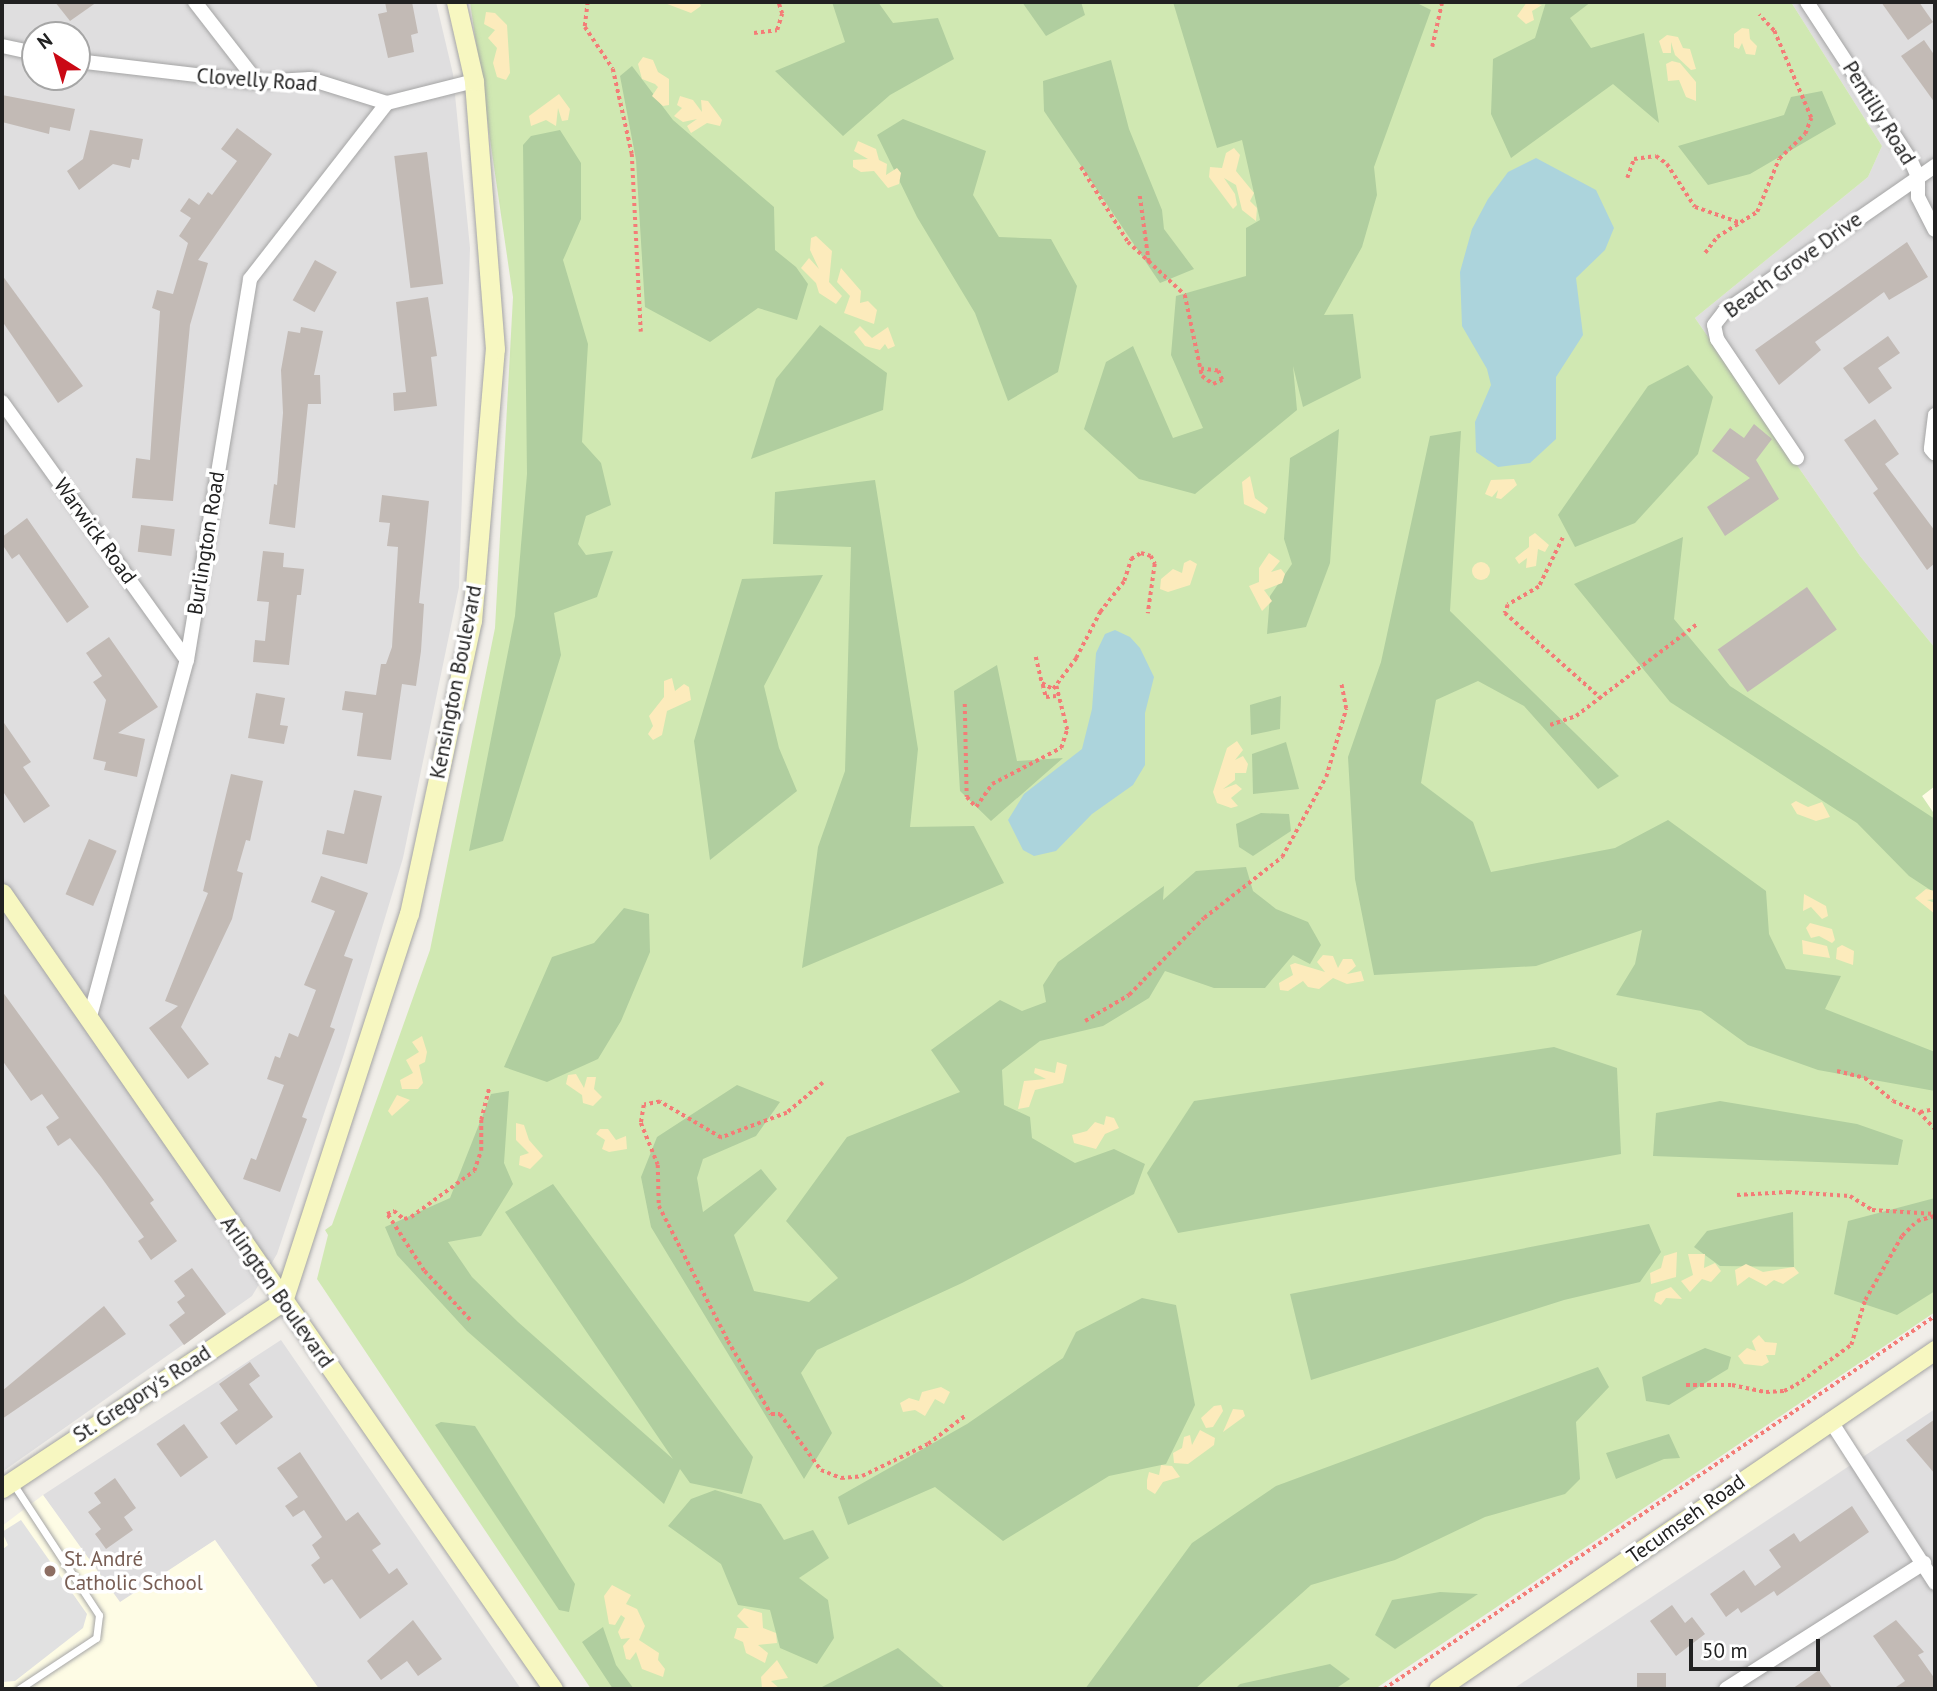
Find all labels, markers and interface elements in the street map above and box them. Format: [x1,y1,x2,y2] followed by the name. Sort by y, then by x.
[21,21,91,91] north arrow
[32,27,57,54] text: N
[1837,56,1921,170] street label: Pentilly Road
[195,63,319,97] street label: Clovelly Road
[1719,207,1867,323] street label: Beach Grove Drive
[182,469,230,617] street label: Burlington Road
[48,473,142,589] street label: Warwick Road
[425,583,487,781] street label: Kensington Boulevard
[215,1211,339,1373] street label: Arlington Boulevard
[68,1340,216,1448] street label: St. Gregory's Road
[1622,1469,1750,1569] street label: Tecumseh Road
[64,1546,204,1596] place label: St. André Catholic School
[42,1563,58,1579] marker: St. André Catholic School
[1692,1624,1823,1668] scale bar
[1702,1637,1748,1664] text: 50 m

